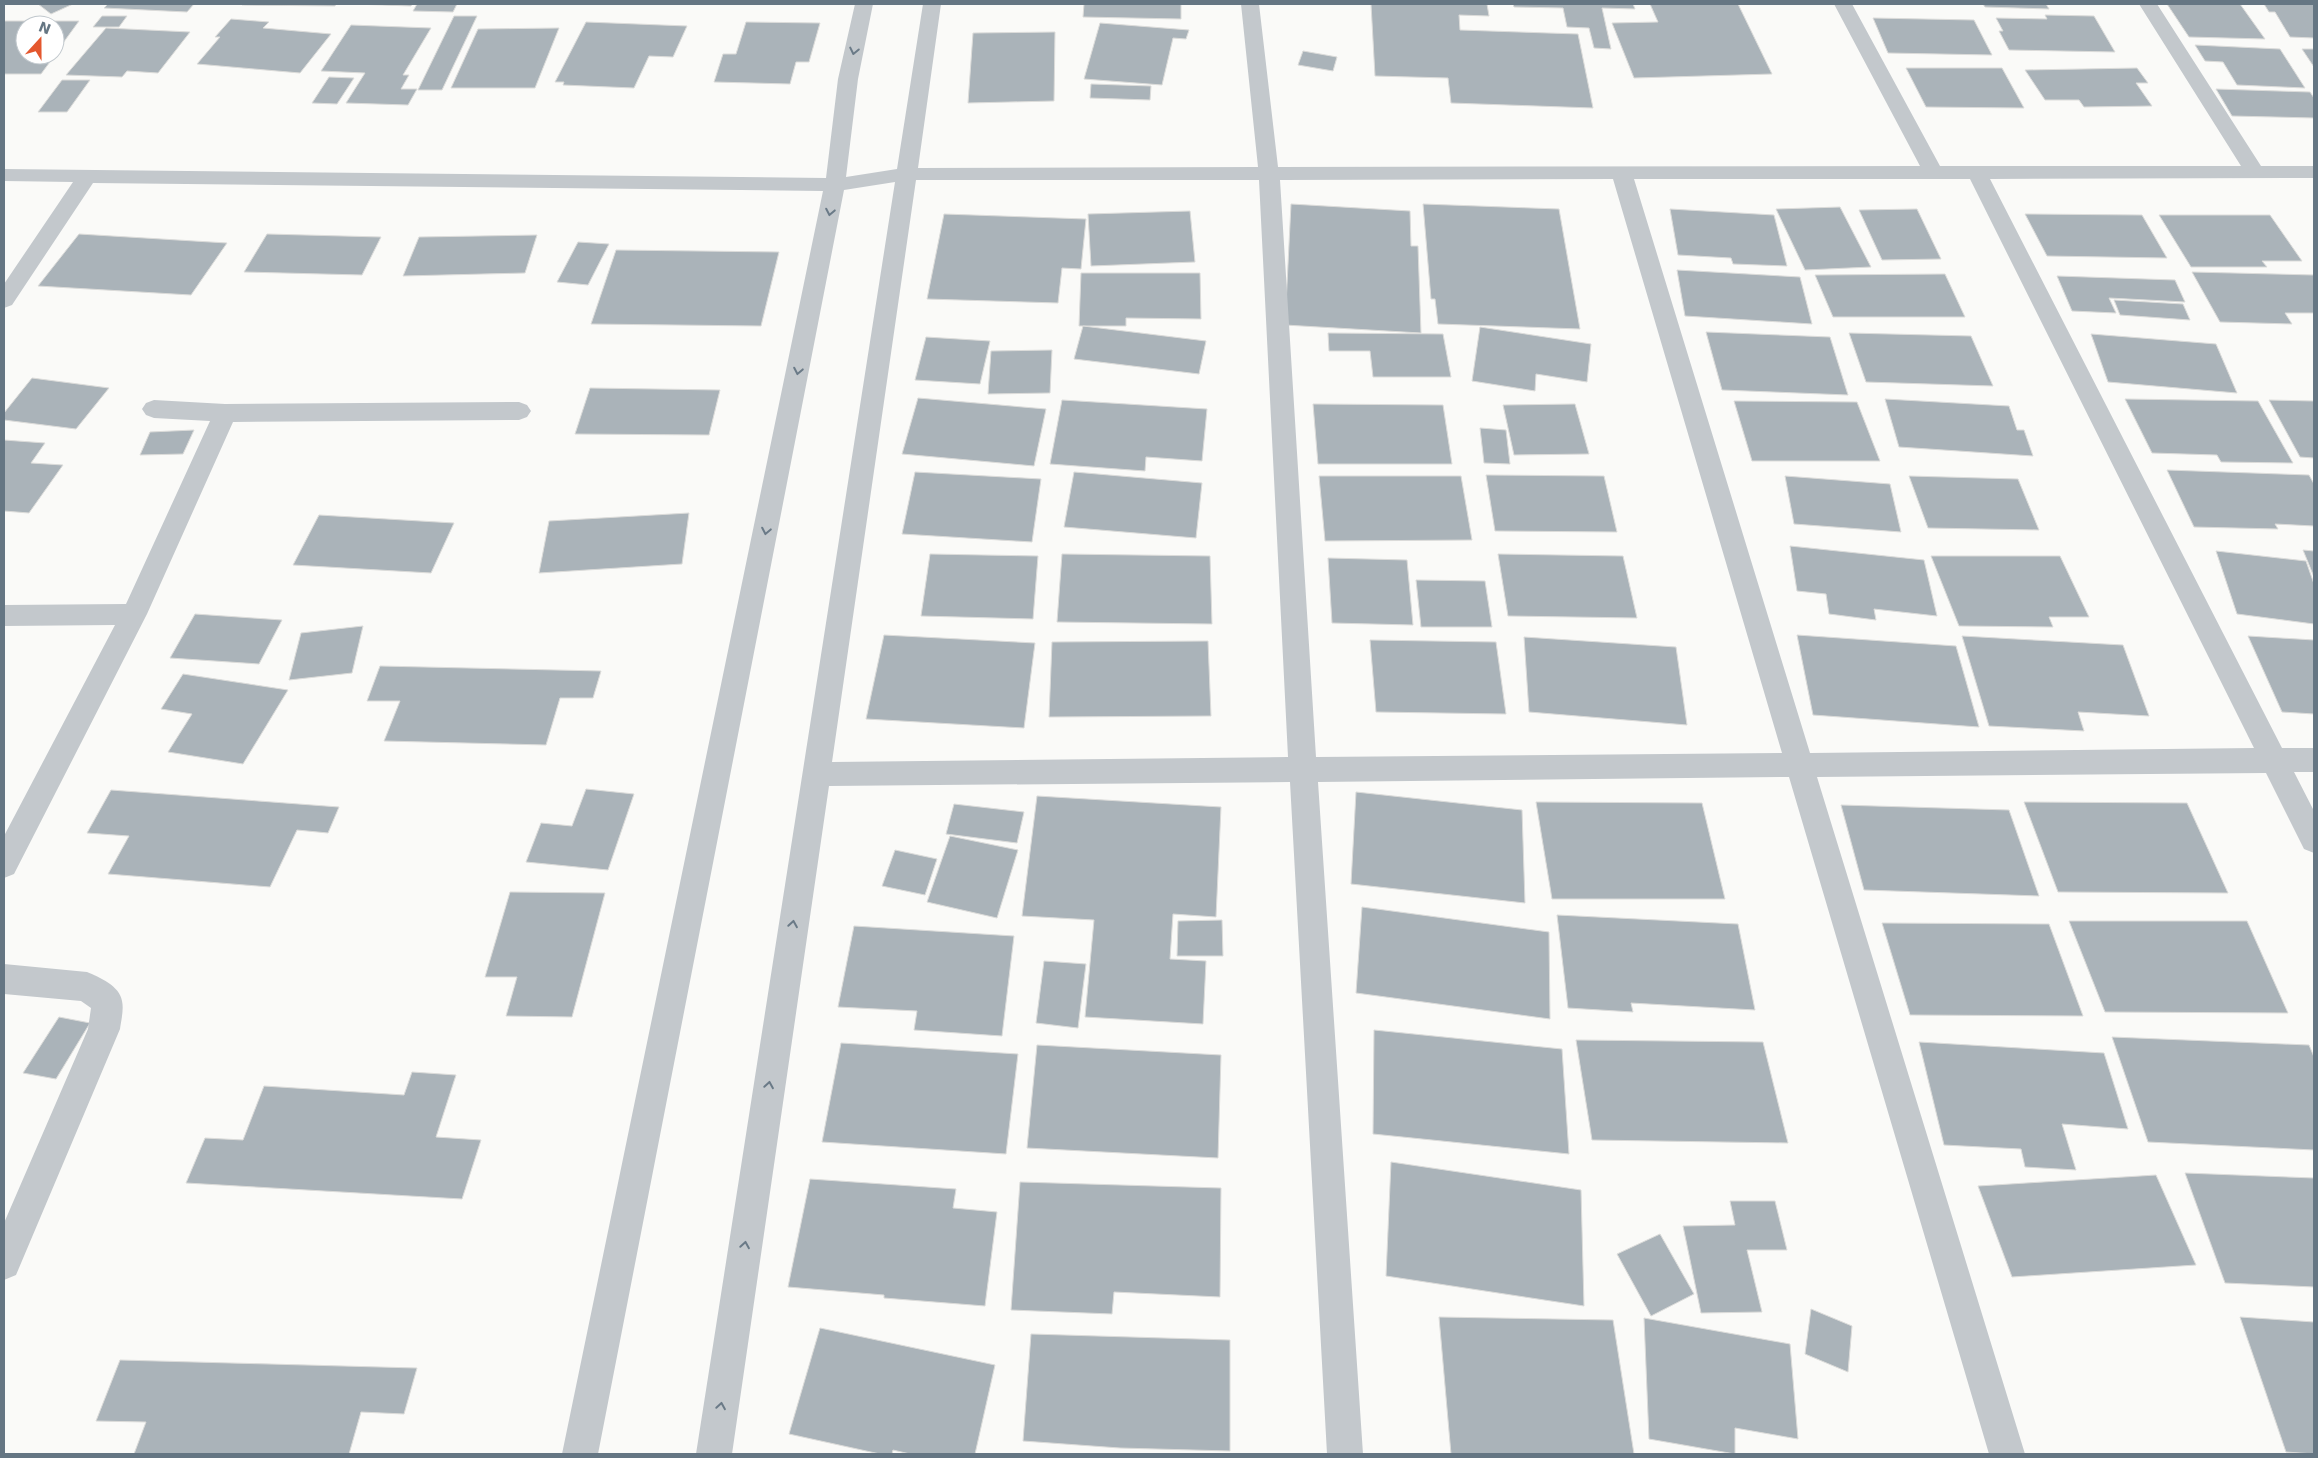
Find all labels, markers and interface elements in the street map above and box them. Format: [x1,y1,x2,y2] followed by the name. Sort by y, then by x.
[15,15,65,65] north arrow
[36,18,53,37] text: N
[849,47,860,56] one-way arrow
[825,208,836,216] one-way arrow
[793,367,803,376] one-way arrow
[761,526,771,535] one-way arrow
[787,920,797,928] one-way arrow
[763,1080,773,1089] one-way arrow
[739,1241,749,1250] one-way arrow
[715,1402,725,1410] one-way arrow

